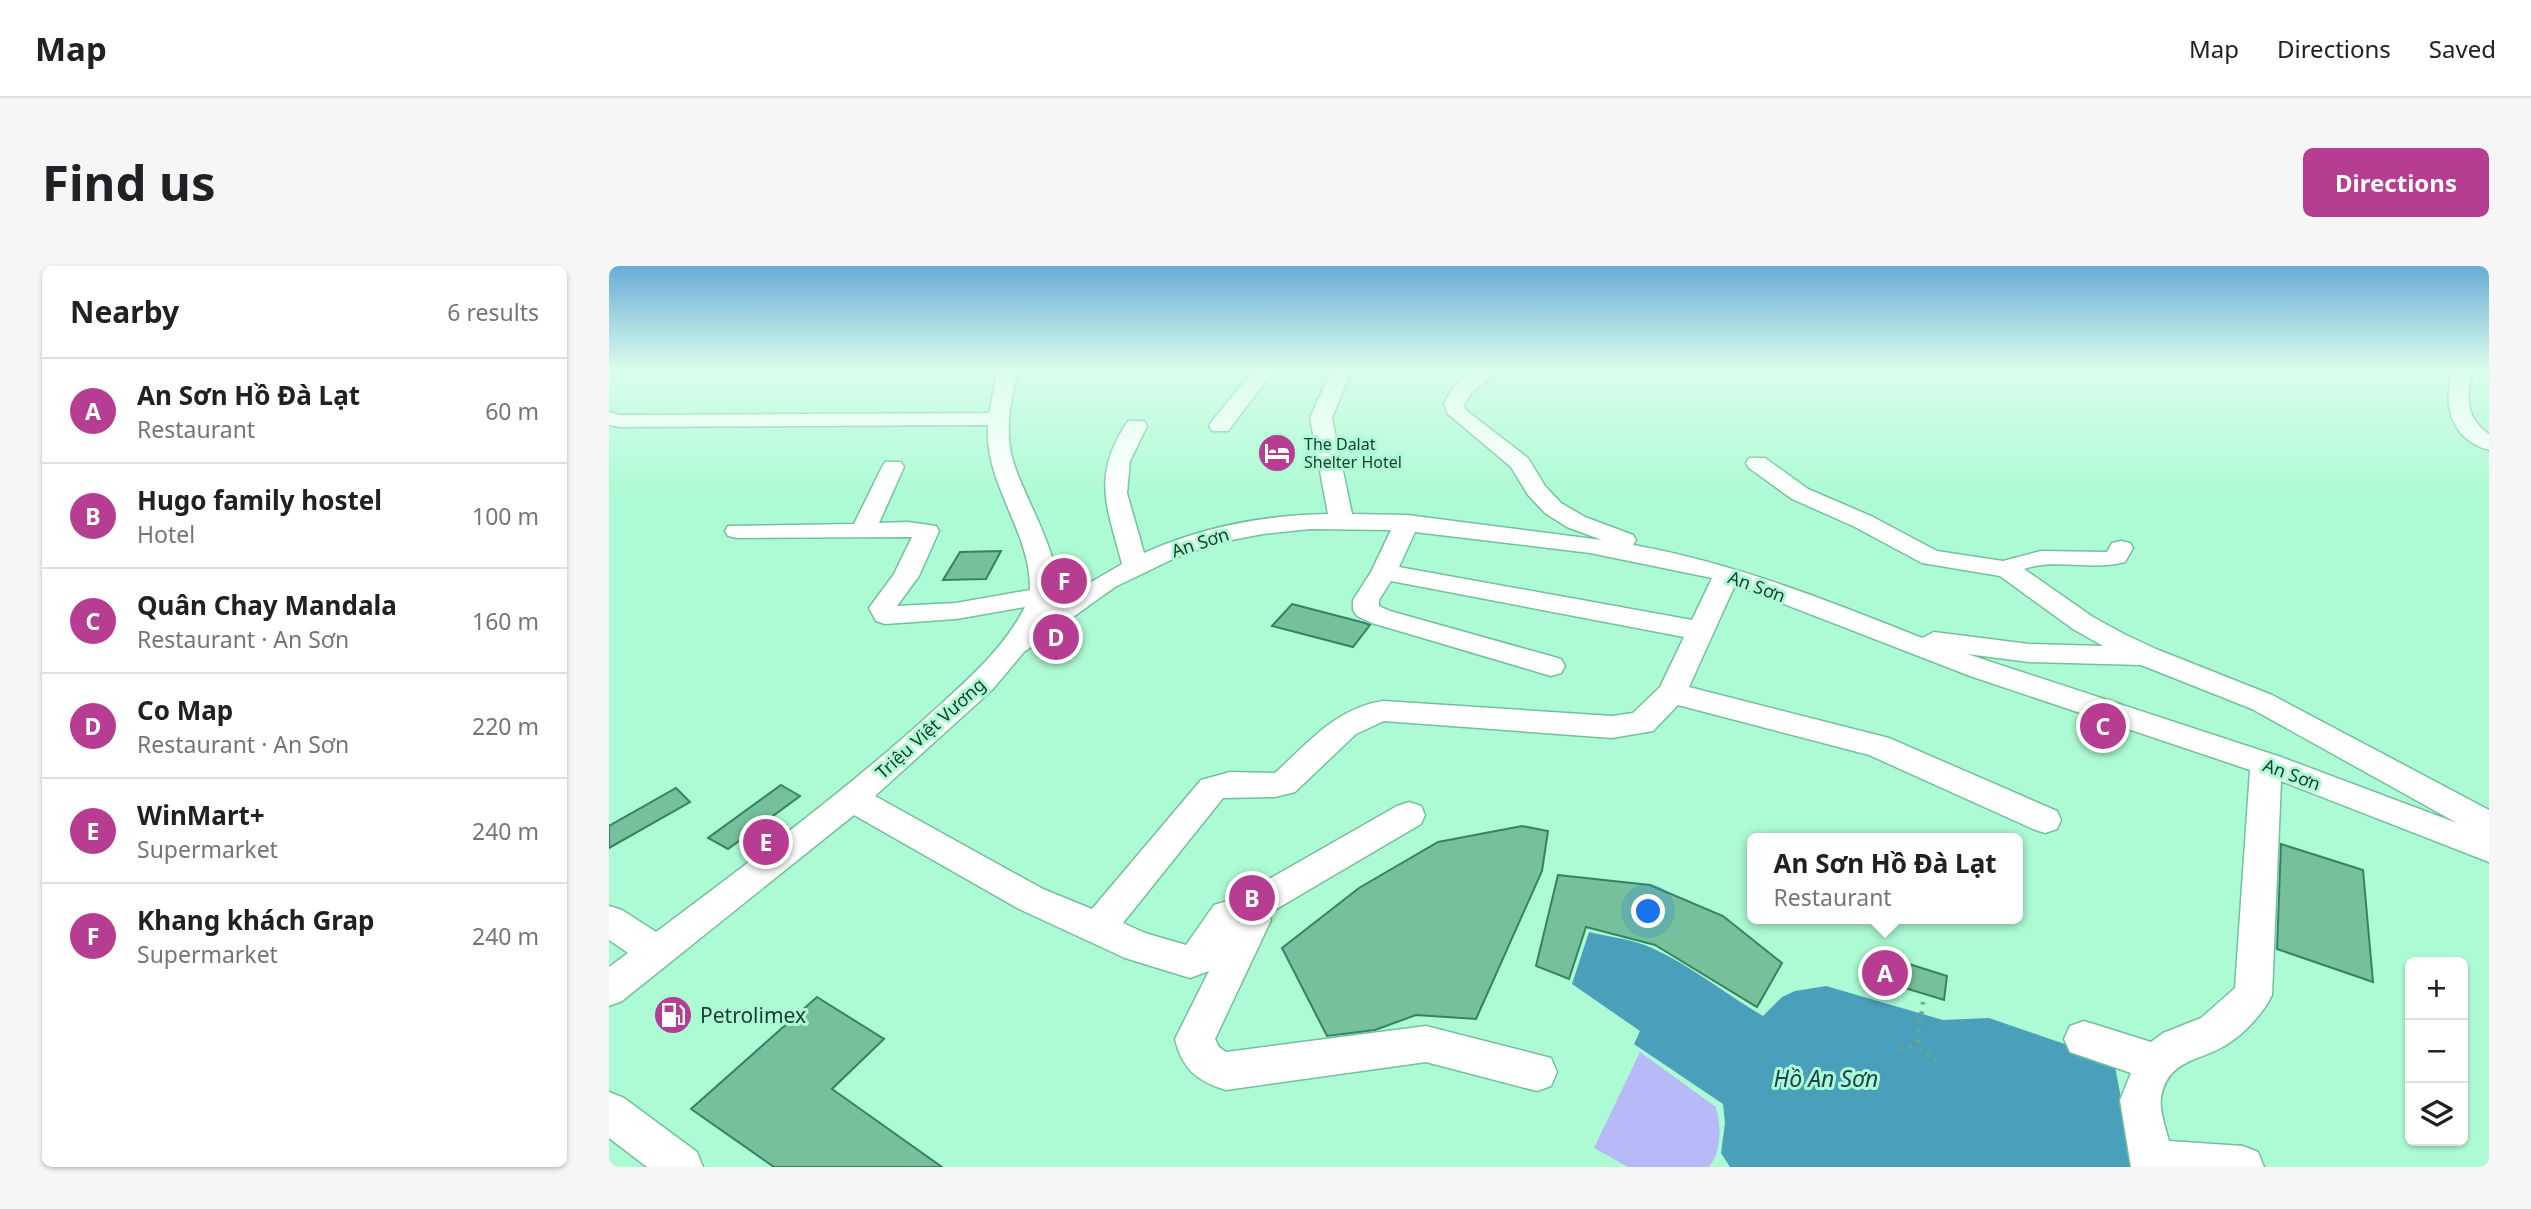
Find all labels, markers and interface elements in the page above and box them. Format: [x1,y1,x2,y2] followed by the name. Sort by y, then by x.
[35,26,107,71] text: Map
[2189,32,2239,65] text: Map
[2277,32,2391,65] text: Directions
[2429,32,2496,65] text: Saved
[2303,148,2489,217] button: Directions
[42,149,216,215] text: Find us
[70,291,179,332] text: Nearby
[447,296,539,328] text: 6 results
[137,377,360,413] text: An Sơn Hồ Đà Lạt
[85,395,101,427] text: A
[485,395,539,427] text: 60 m
[137,413,255,445] text: Restaurant
[1256,432,1298,474] hotel icon: The Dalat Shelter Hotel
[1304,433,1402,473] place label: The Dalat Shelter Hotel
[137,482,382,518] text: Hugo family hostel
[85,500,101,532] text: B
[472,500,539,532] text: 100 m
[137,518,195,550] text: Hotel
[1168,521,1232,563] street label: An Sơn
[1041,555,1087,607] pin: F
[1725,565,1789,607] street label: An Sơn
[137,587,397,623] text: Quân Chay Mandala
[86,605,100,637] text: C
[472,605,539,637] text: 160 m
[1033,611,1079,663] pin: D
[137,623,349,655] text: Restaurant · An Sơn
[870,672,990,784] street label: Triệu Việt Vương
[137,692,233,728] text: Co Map
[2080,700,2126,752] pin: C
[85,710,101,742] text: D
[472,710,539,742] text: 220 m
[137,728,349,760] text: Restaurant · An Sơn
[2260,753,2324,795] street label: An Sơn
[137,797,265,833] text: WinMart+
[87,815,99,847] text: E
[472,815,539,847] text: 240 m
[743,816,789,868] pin: E
[137,833,278,865] text: Supermarket
[1747,833,2023,924] popup
[1773,845,1997,881] text: An Sơn Hồ Đà Lạt
[1229,872,1275,924] pin: B
[1773,881,1892,913] text: Restaurant
[1631,894,1665,928] your location
[137,902,374,938] text: Khang khách Grap
[87,920,99,952] text: F
[472,920,539,952] text: 240 m
[137,938,278,970] text: Supermarket
[1862,947,1908,999] pin: A
[2405,957,2468,1146] map controls
[2405,957,2468,1020] button: +
[652,994,694,1036] fuel station icon: Petrolimex
[700,1001,806,1029] place label: Petrolimex
[2405,1020,2468,1083] button: −
[1774,1062,1878,1094] water label: Hồ An Sơn
[2405,1083,2468,1146] button: layers

